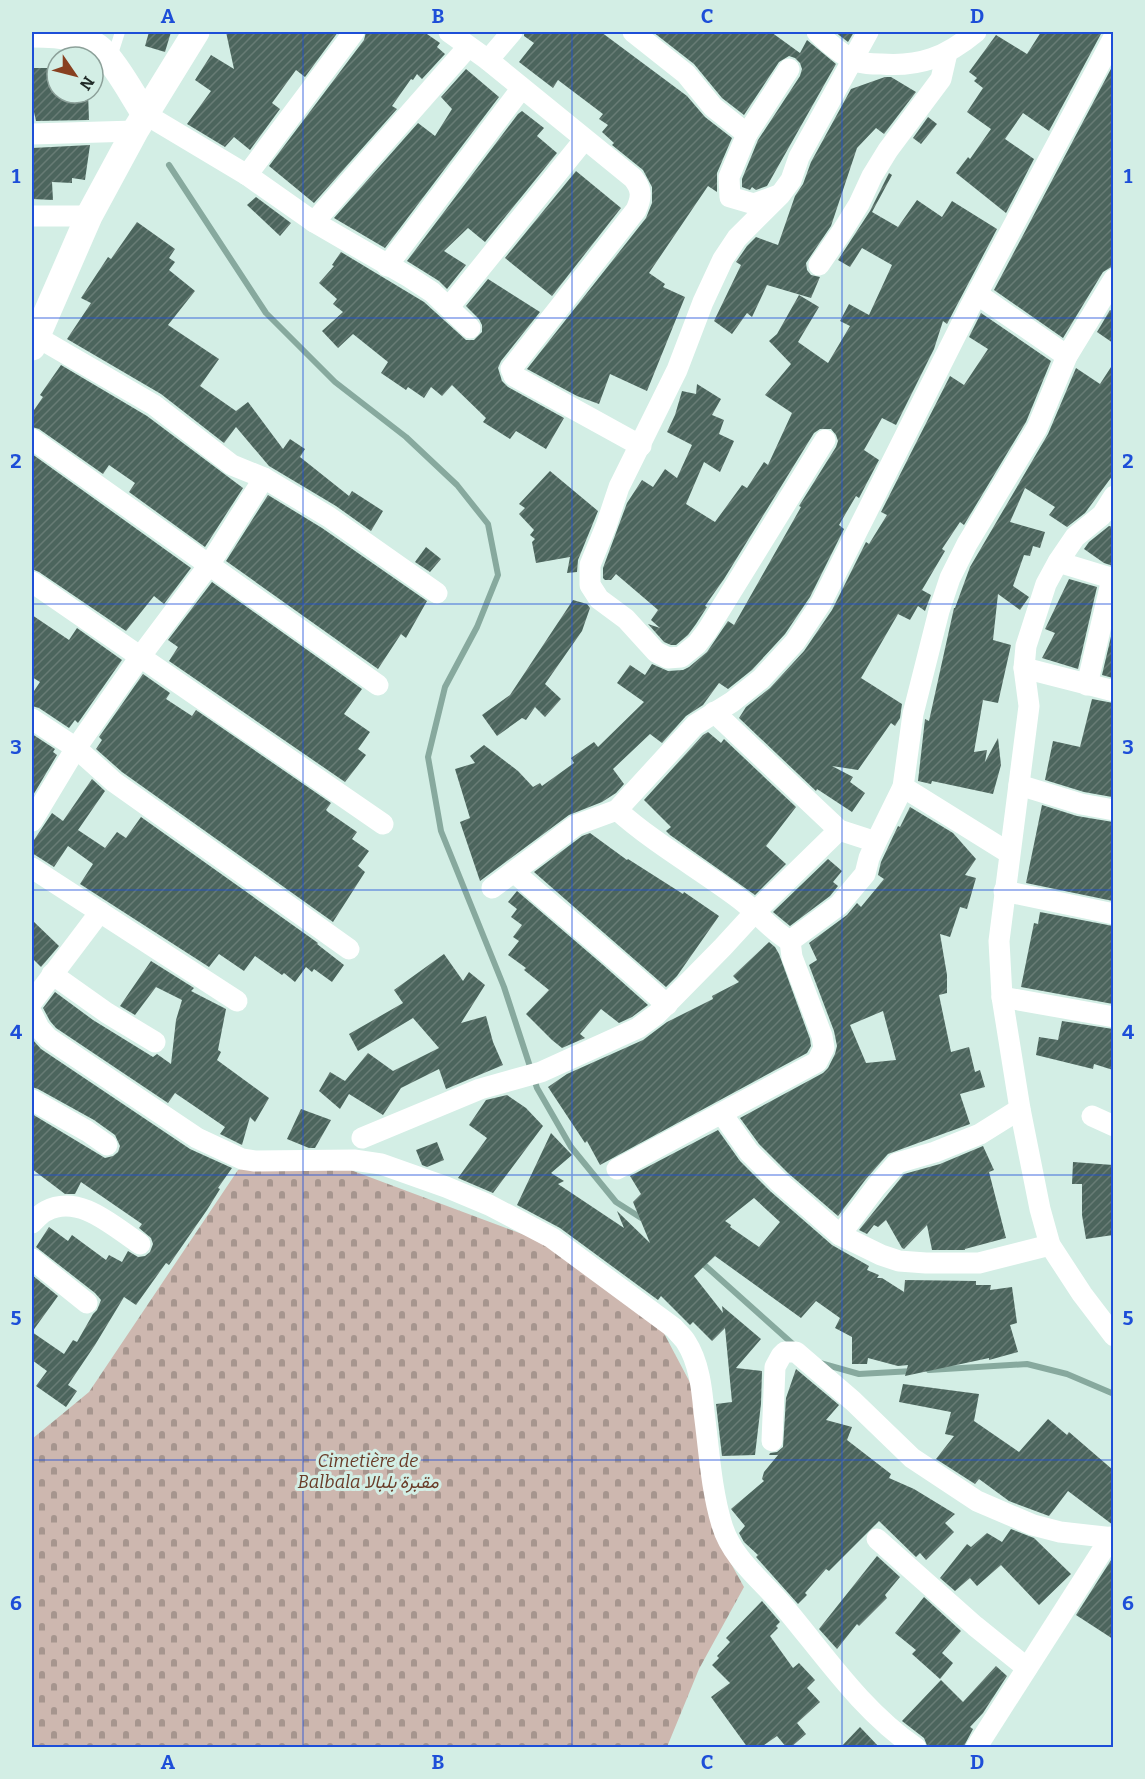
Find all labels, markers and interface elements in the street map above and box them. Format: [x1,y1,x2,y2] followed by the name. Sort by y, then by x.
[161,4,176,28] text: A
[432,4,445,28] text: B
[701,4,713,28] text: C
[970,4,984,28] text: D
[45,45,105,105] north arrow
[76,73,98,94] text: N
[12,164,21,188] text: 1
[1124,164,1133,188] text: 1
[10,449,22,473] text: 2
[1122,449,1134,473] text: 2
[10,735,22,759] text: 3
[1122,735,1134,759] text: 3
[10,1020,22,1044] text: 4
[1122,1020,1134,1044] text: 4
[11,1306,22,1330] text: 5
[1123,1306,1134,1330] text: 5
[298,1450,439,1493] park label: Cimetière de Balbala مقبرة بلبالا
[10,1591,22,1615] text: 6
[1122,1591,1134,1615] text: 6
[161,1750,176,1774] text: A
[432,1750,445,1774] text: B
[701,1750,713,1774] text: C
[970,1750,984,1774] text: D

